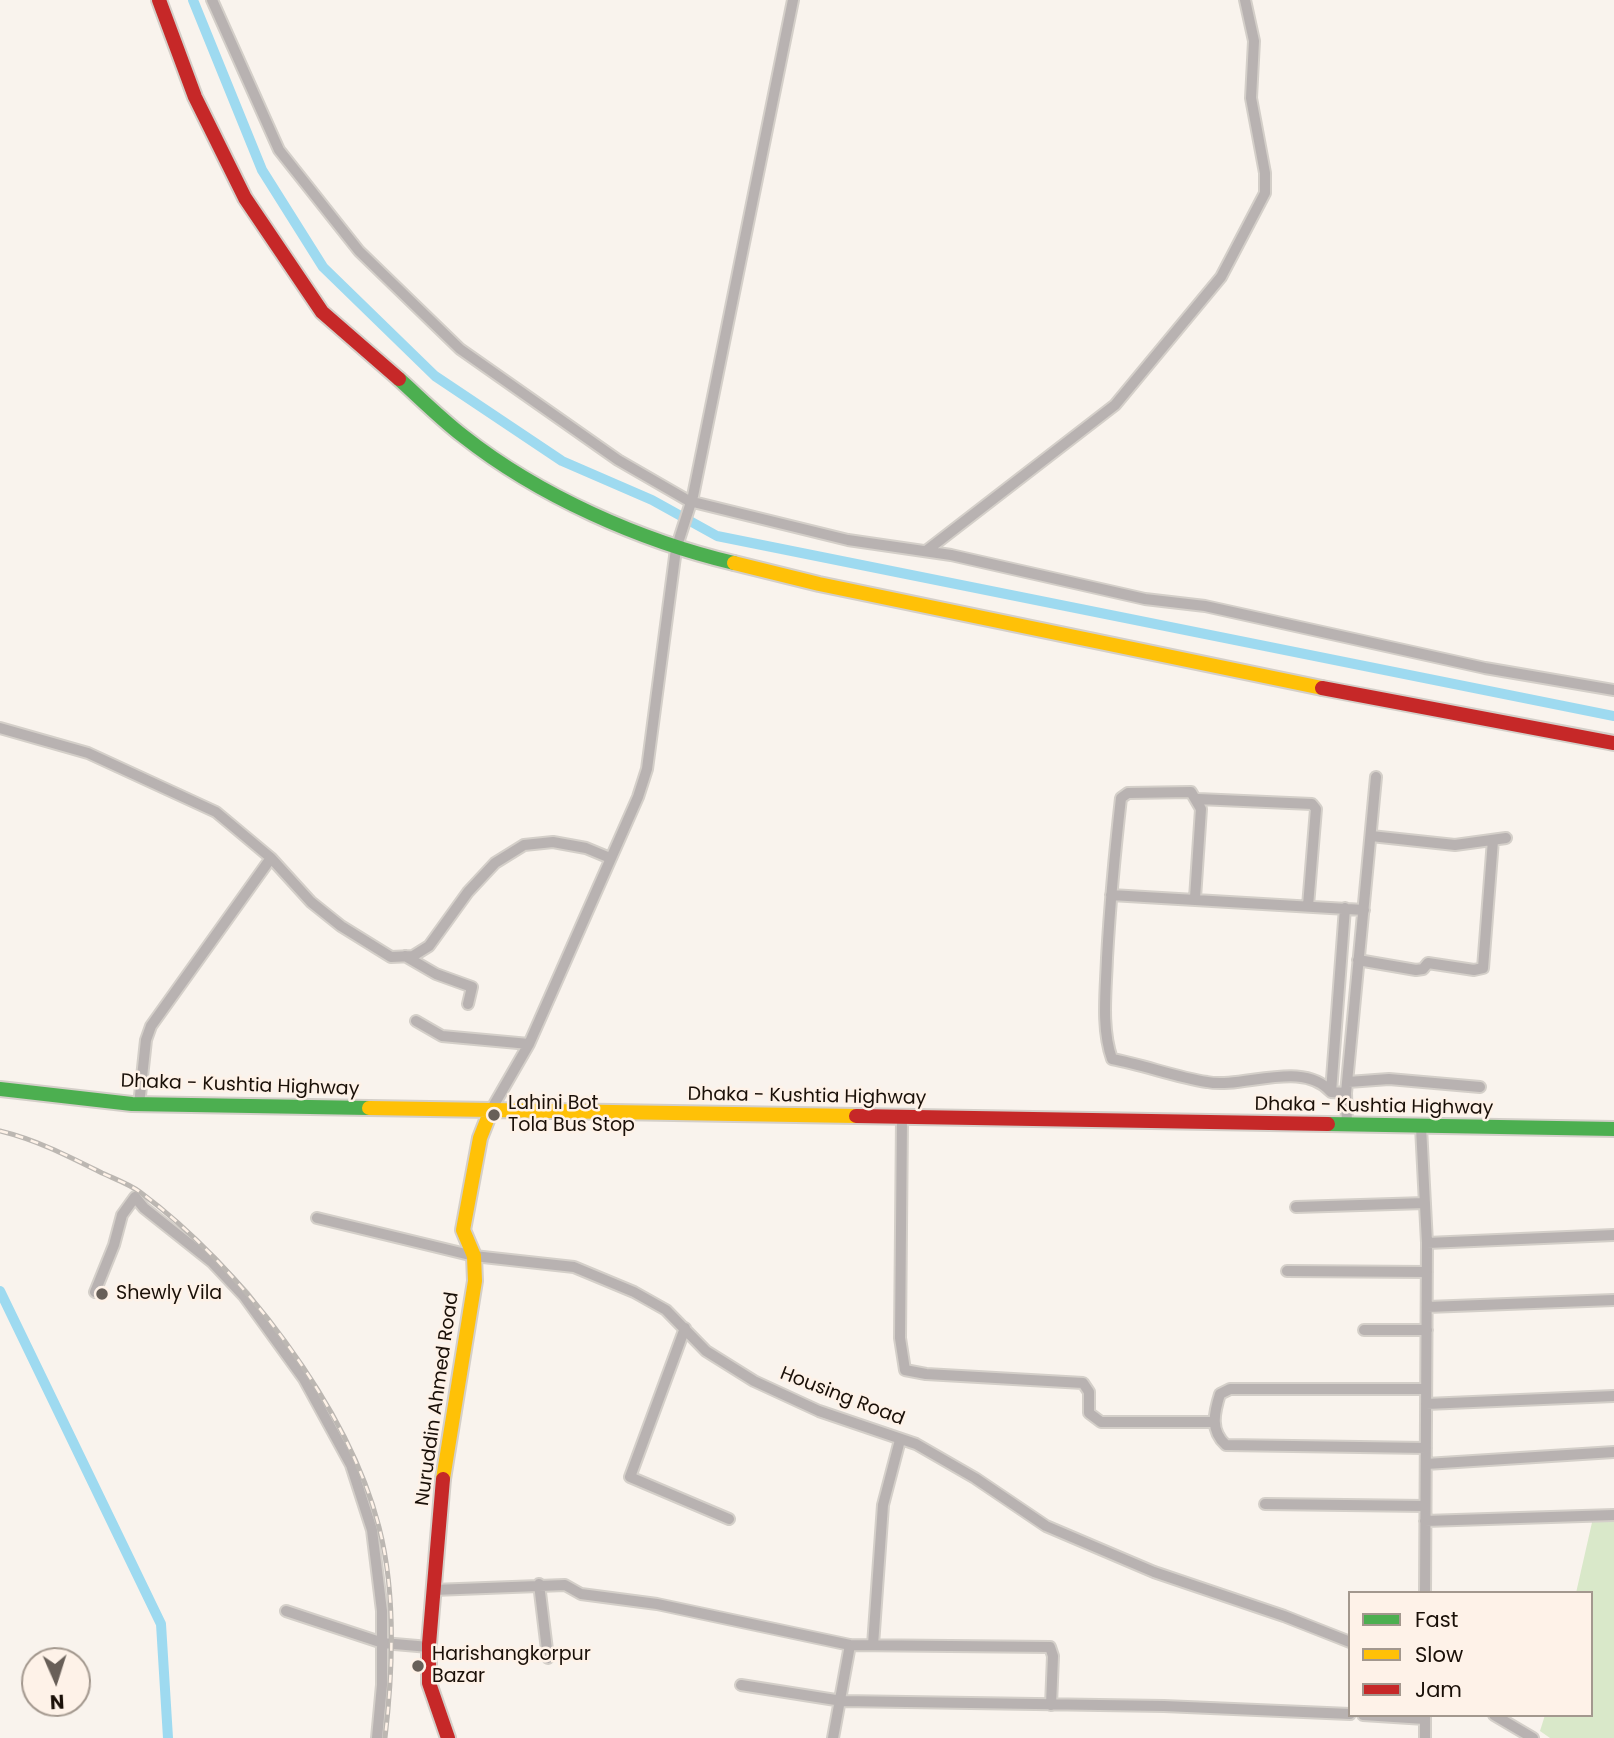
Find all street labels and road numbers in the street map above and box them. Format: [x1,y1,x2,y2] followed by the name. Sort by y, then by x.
[120,1070,360,1102] street label: Dhaka - Kushtia Highway
[687,1084,927,1110] street label: Dhaka - Kushtia Highway
[1254,1094,1494,1120] street label: Dhaka - Kushtia Highway
[412,1290,464,1508] street label: Nuruddin Ahmed Road
[777,1363,907,1431] street label: Housing Road

